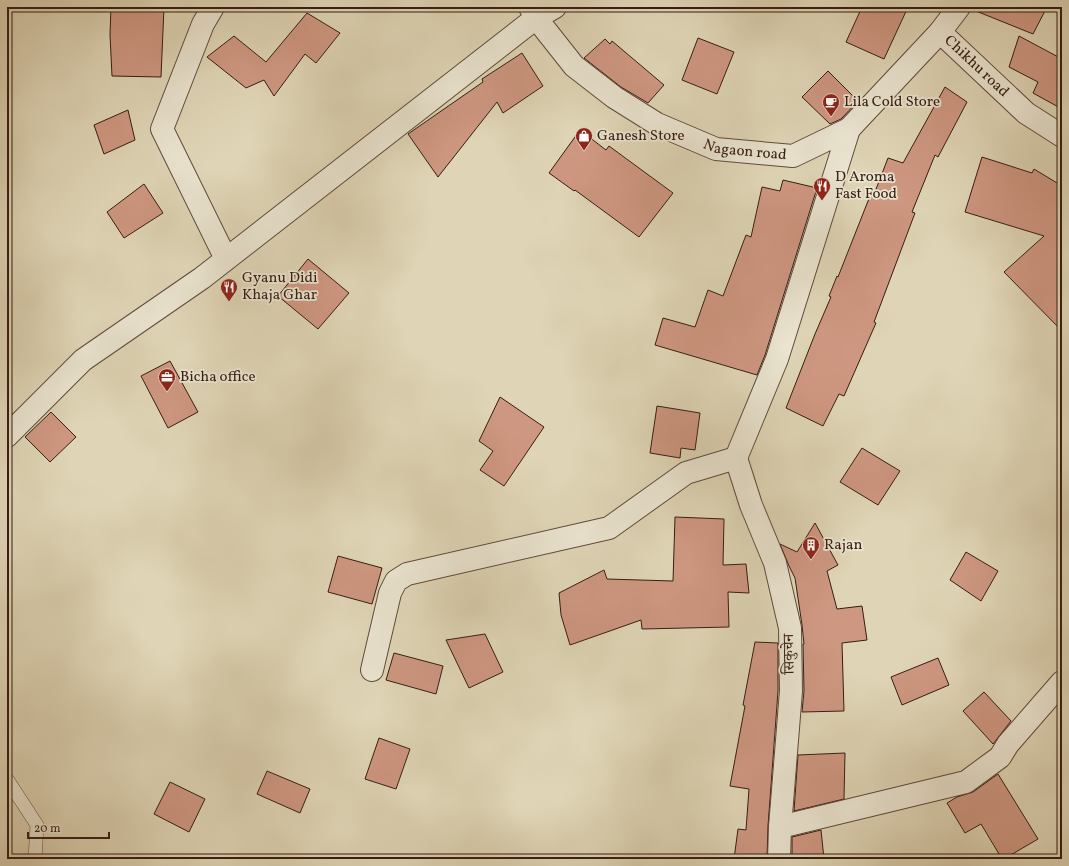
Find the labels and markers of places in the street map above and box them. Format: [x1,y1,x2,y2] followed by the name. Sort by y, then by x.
[821,92,841,117] cafe icon: Lila Cold Store
[844,92,940,113] place label: Lila Cold Store
[574,126,594,151] shop icon: Ganesh Store
[597,126,685,147] place label: Ganesh Store
[835,167,897,205] place label: D Aroma Fast Food
[812,176,832,201] restaurant icon: D Aroma Fast Food
[242,268,317,306] place label: Gyanu Didi Khaja Ghar
[219,277,239,302] restaurant icon: Gyanu Didi Khaja Ghar
[157,367,177,392] office icon: Bicha office
[180,367,256,388] place label: Bicha office
[801,535,821,560] building icon: Rajan
[824,535,862,556] place label: Rajan

